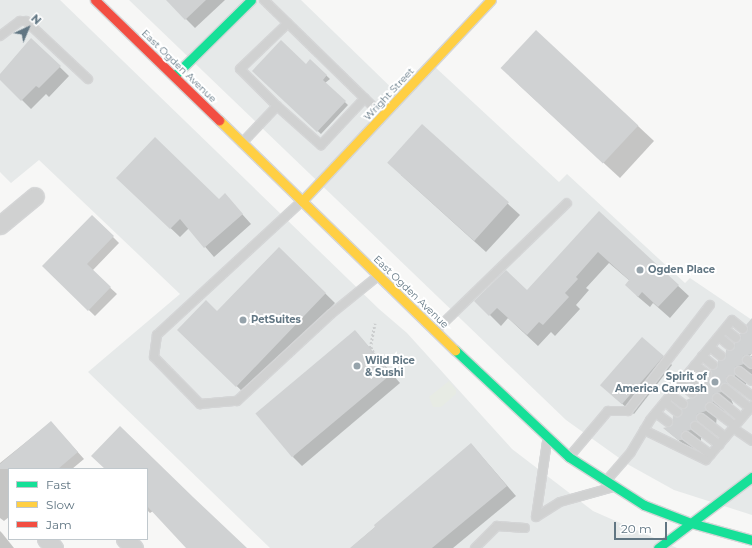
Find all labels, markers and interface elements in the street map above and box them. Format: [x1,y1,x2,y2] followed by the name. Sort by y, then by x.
[8,8,48,48] north arrow
[28,11,44,27] text: N
[139,27,219,105] street label: East Ogden Avenue
[361,65,417,123] street label: Wright Street
[371,253,451,331] street label: East Ogden Avenue
[648,264,715,276] place label: Ogden Place
[635,265,645,275] marker: Ogden Place
[251,314,301,326] place label: PetSuites
[238,315,248,325] marker: PetSuites
[365,354,415,378] place label: Wild Rice & Sushi
[352,361,362,371] marker: Wild Rice & Sushi
[615,370,707,394] place label: Spirit of America Carwash
[710,377,720,387] marker: Spirit of America Carwash
[8,468,148,540] legend
[46,477,71,492] text: Fast
[46,497,75,512] text: Slow
[616,514,669,540] scale bar
[46,517,72,532] text: Jam
[621,521,652,536] text: 20 m

